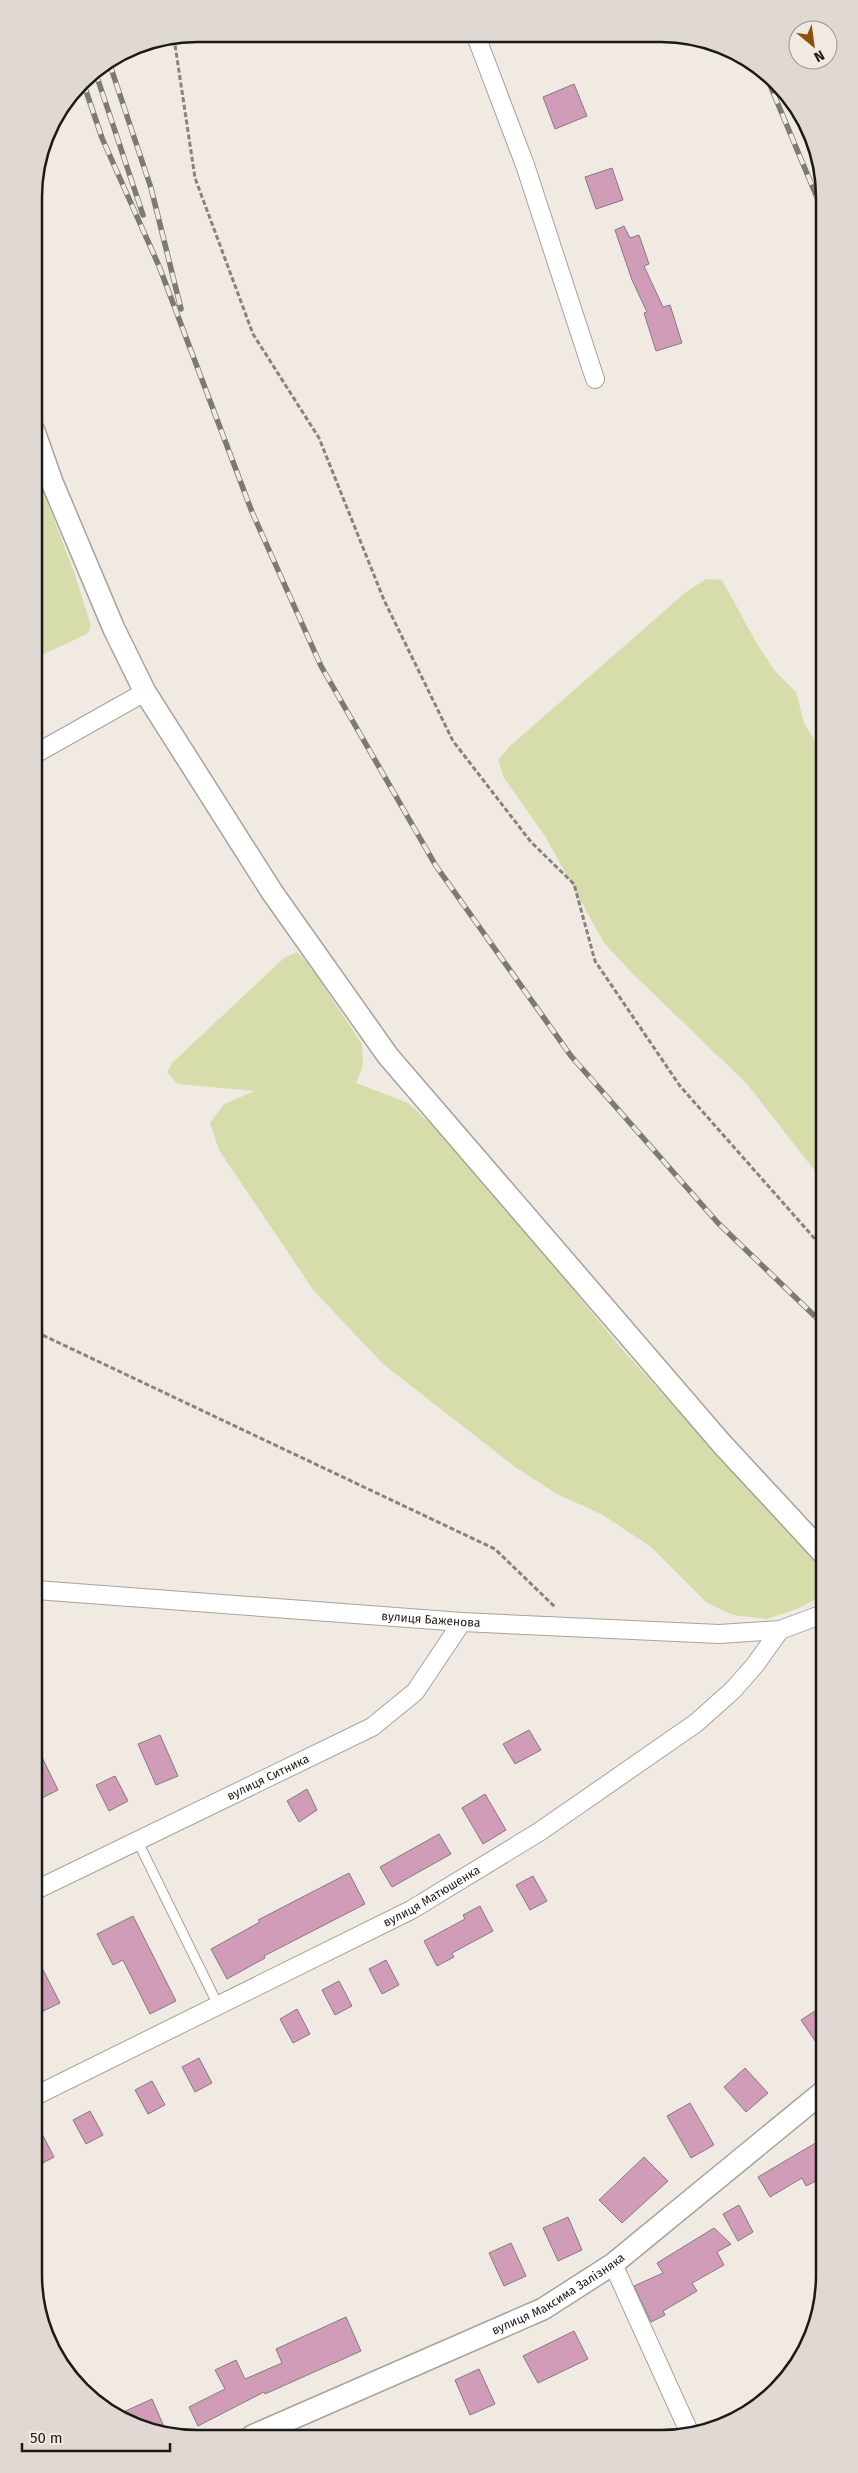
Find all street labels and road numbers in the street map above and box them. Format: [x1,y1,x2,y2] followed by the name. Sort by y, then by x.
[381,1609,481,1630] street label: вулиця Баженова
[225,1752,311,1803] street label: вулиця Ситника
[381,1863,483,1930] street label: вулиця Матюшенка
[490,2250,628,2338] street label: вулиця Максима Залізняка

